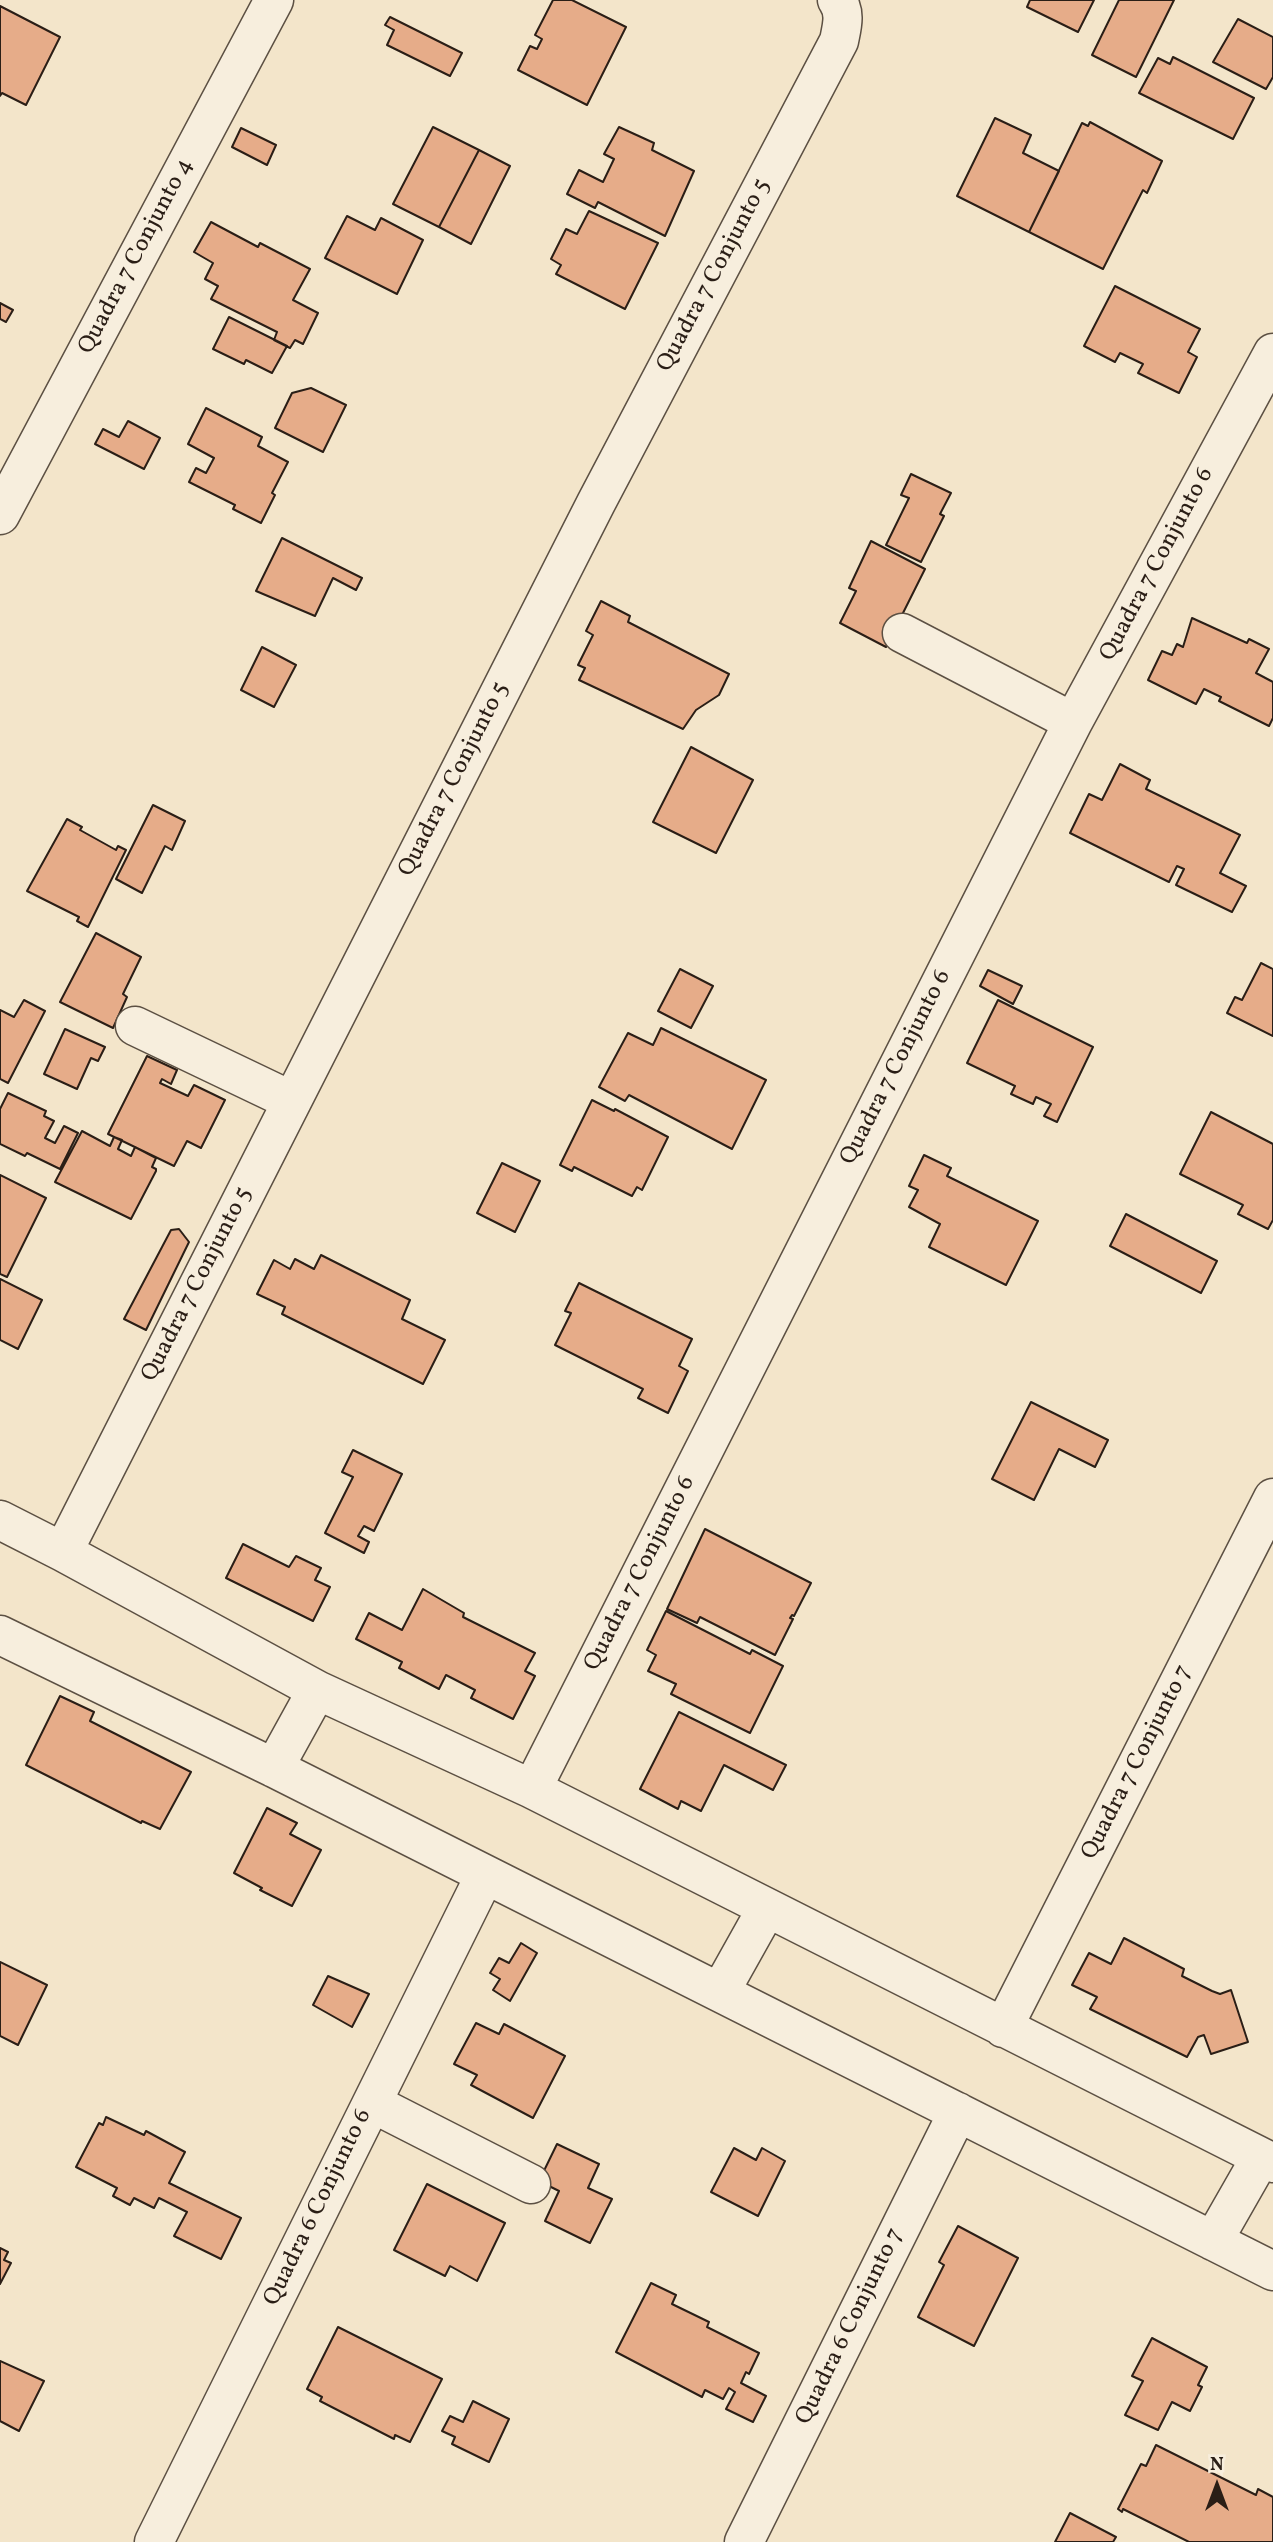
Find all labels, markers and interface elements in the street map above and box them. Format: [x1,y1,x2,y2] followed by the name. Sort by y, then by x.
[73,154,201,360] street label: Quadra 7 Conjunto 4
[652,175,778,377] street label: Quadra 7 Conjunto 5
[1095,463,1221,667] street label: Quadra 7 Conjunto 6
[393,678,517,882] street label: Quadra 7 Conjunto 5
[835,966,959,1170] street label: Quadra 7 Conjunto 6
[136,1183,260,1387] street label: Quadra 7 Conjunto 5
[579,1472,703,1676] street label: Quadra 7 Conjunto 6
[1076,1661,1200,1865] street label: Quadra 7 Conjunto 7
[259,2105,379,2311] street label: Quadra 6 Conjunto 6
[791,2224,911,2430] street label: Quadra 6 Conjunto 7
[1182,2451,1252,2521] north arrow
[1210,2452,1224,2478] text: N

